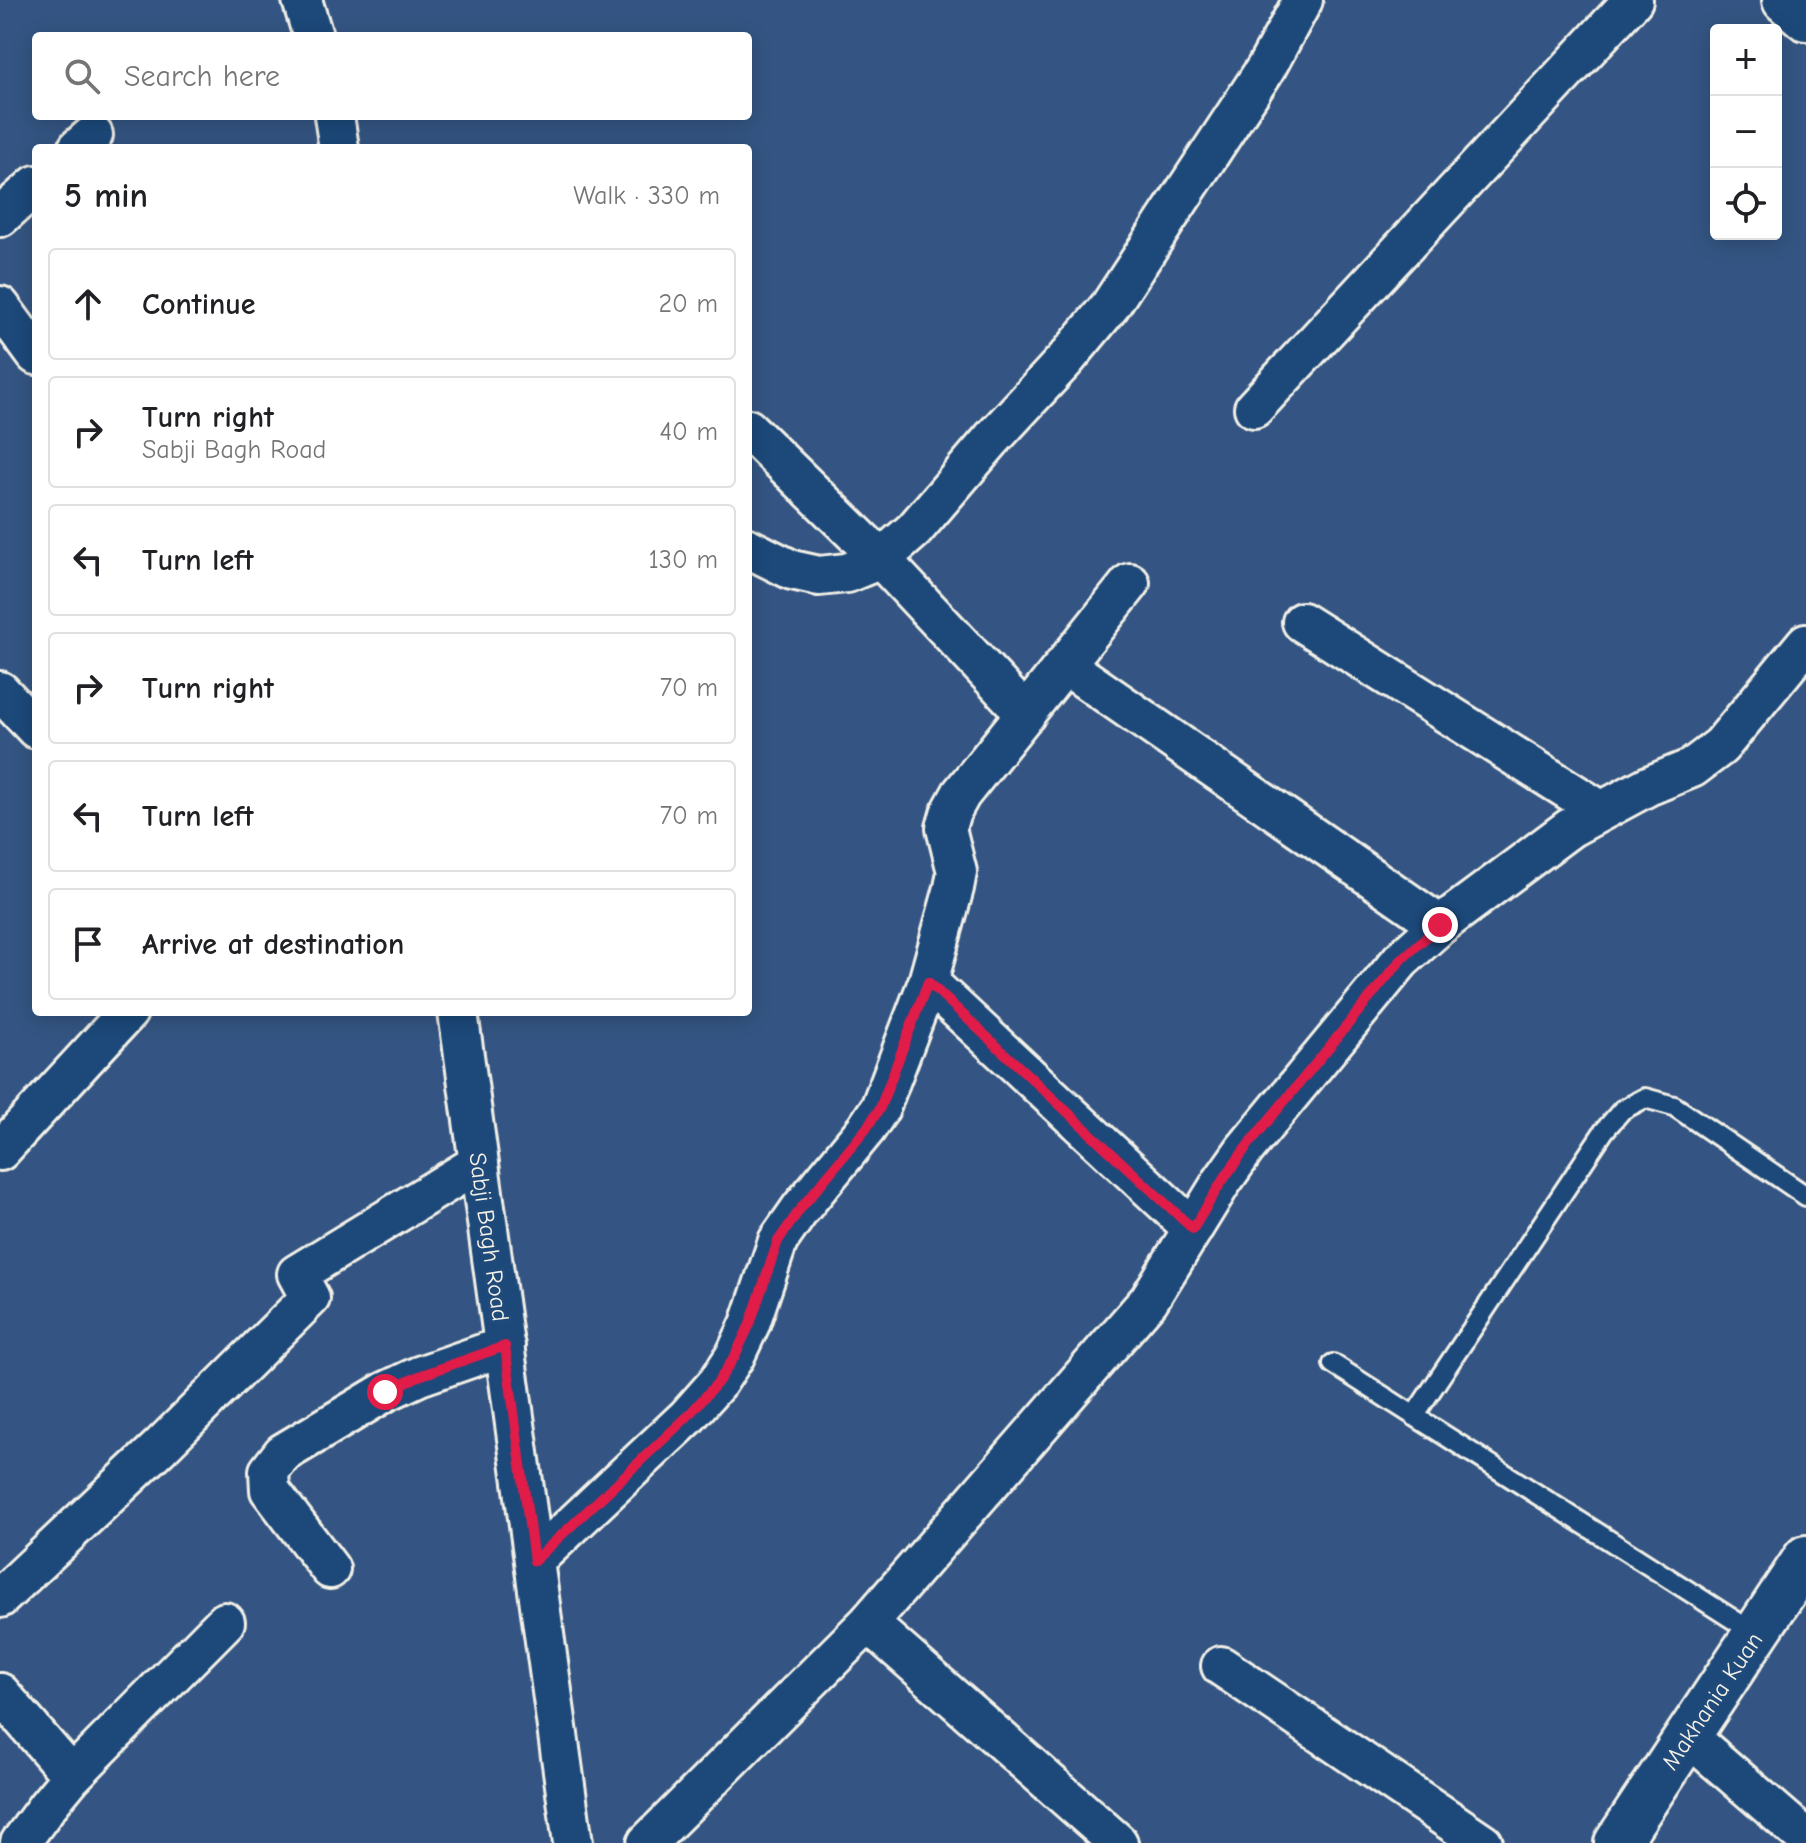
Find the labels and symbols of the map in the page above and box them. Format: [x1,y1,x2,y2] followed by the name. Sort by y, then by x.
[1422,907,1458,943] route end
[463,1151,515,1323] street label: Sabji Bagh Road
[367,1374,403,1410] route start
[1656,1627,1768,1775] street label: Makhania Kuan

